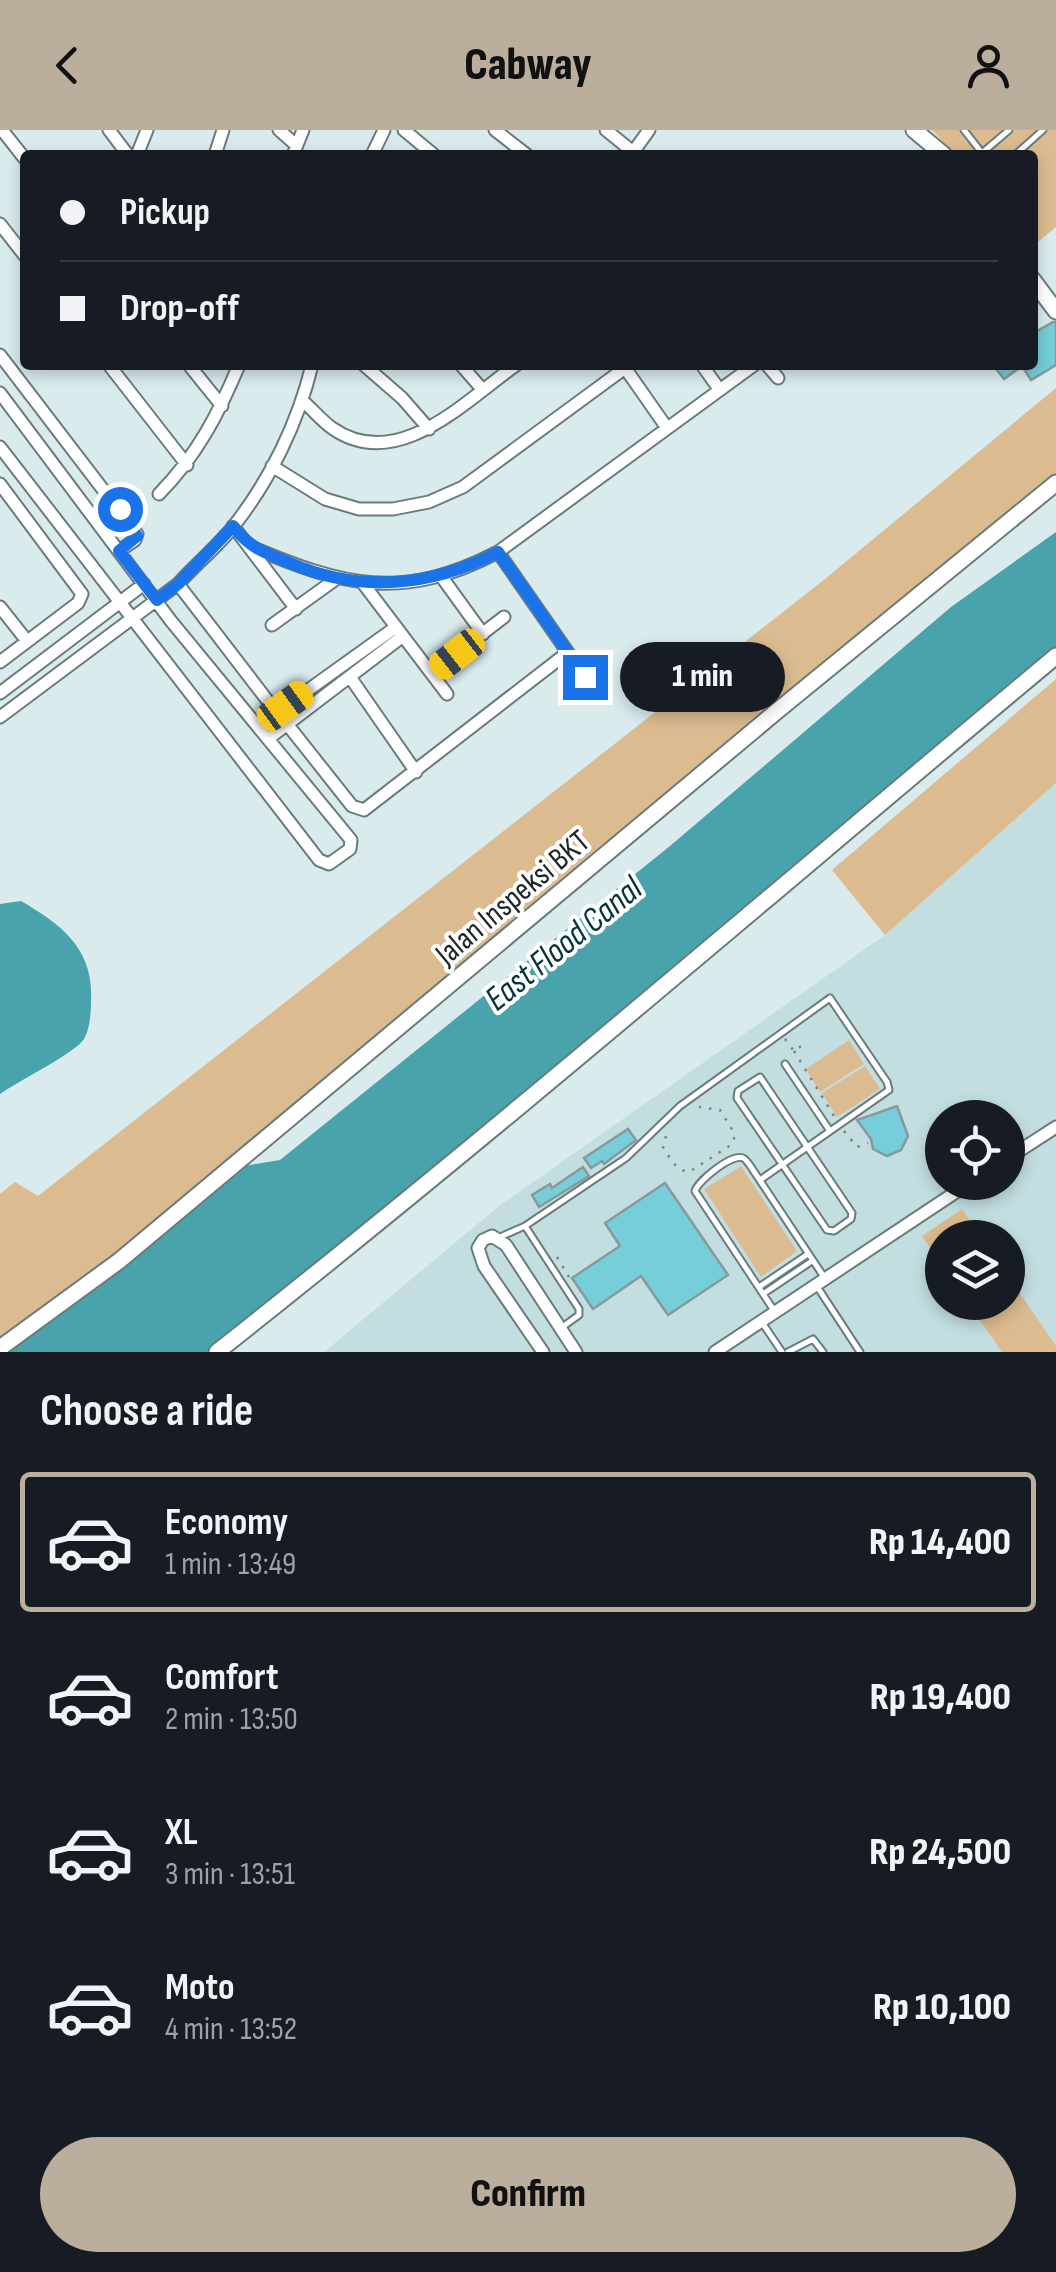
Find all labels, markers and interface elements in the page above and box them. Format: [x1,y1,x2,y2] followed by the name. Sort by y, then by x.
[40,38,95,93] icon: back
[464,38,592,93] text: Cabway
[961,38,1016,93] icon: person
[120,190,210,235] text: Pickup
[120,286,239,331] text: Drop-off
[98,487,143,532] route start
[424,624,490,684] car
[620,642,785,712] callout: 1 min
[563,655,608,700] route end
[672,657,733,696] text: 1 min
[252,676,318,736] car
[427,822,598,975] street label: Jalan Inspeksi BKT
[477,867,652,1021] water label: East Flood Canal
[925,1100,1025,1320] map controls
[925,1100,1025,1200] button: locate
[925,1220,1025,1320] button: layers
[40,1384,253,1439] text: Choose a ride
[45,1497,135,1587] icon: car
[165,1500,288,1545] text: Economy
[869,1520,1011,1565] text: Rp 14,400
[165,1545,296,1584] text: 1 min · 13:49
[45,1652,135,1742] icon: car
[165,1655,279,1700] text: Comfort
[870,1675,1011,1720] text: Rp 19,400
[165,1700,298,1739] text: 2 min · 13:50
[45,1807,135,1897] icon: car
[165,1810,198,1855] text: XL
[869,1830,1011,1875] text: Rp 24,500
[165,1855,295,1894] text: 3 min · 13:51
[45,1962,135,2052] icon: car
[165,1965,235,2010] text: Moto
[873,1985,1011,2030] text: Rp 10,100
[165,2010,297,2049] text: 4 min · 13:52
[40,2137,1016,2252] button: Confirm

